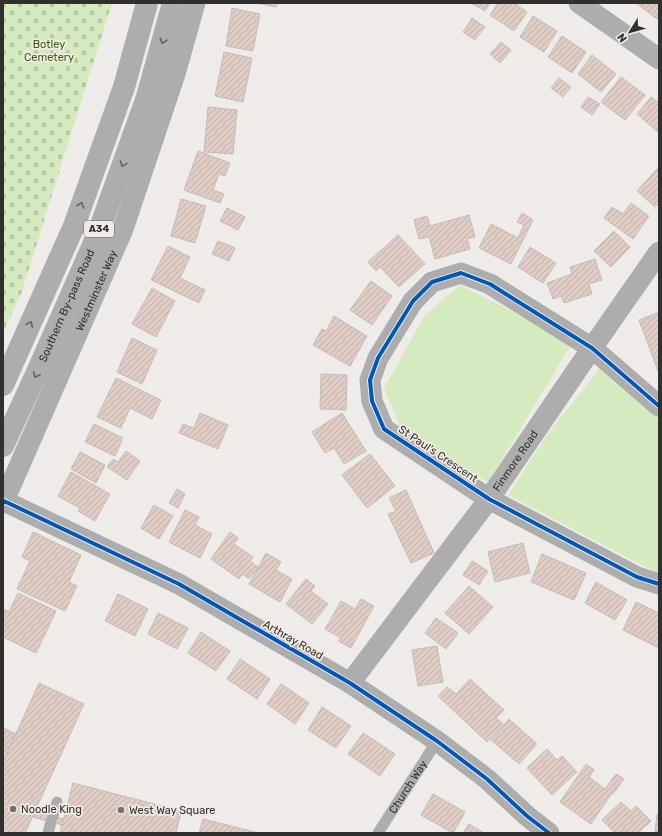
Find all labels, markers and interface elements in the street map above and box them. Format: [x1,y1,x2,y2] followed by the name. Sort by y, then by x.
[610,12,650,52] north arrow
[615,31,630,45] text: N
[159,37,168,44] one-way arrow
[24,38,74,64] park label: Botley Cemetery
[119,161,127,168] one-way arrow
[77,201,85,208] one-way arrow
[84,221,114,237] road number: A34
[36,247,97,364] street label: Southern By-pass Road
[73,248,119,333] street label: Westminster Way
[25,321,33,329] one-way arrow
[33,370,41,378] one-way arrow
[396,423,481,486] street label: St Paul's Crescent
[490,428,541,494] street label: Finmore Road
[261,618,325,662] street label: Arthray Road
[386,758,430,816] street label: Church Way
[21,803,82,816] place label: Noodle King
[8,804,18,814] marker: Noodle King
[129,804,215,817] place label: West Way Square
[116,805,126,815] marker: West Way Square

